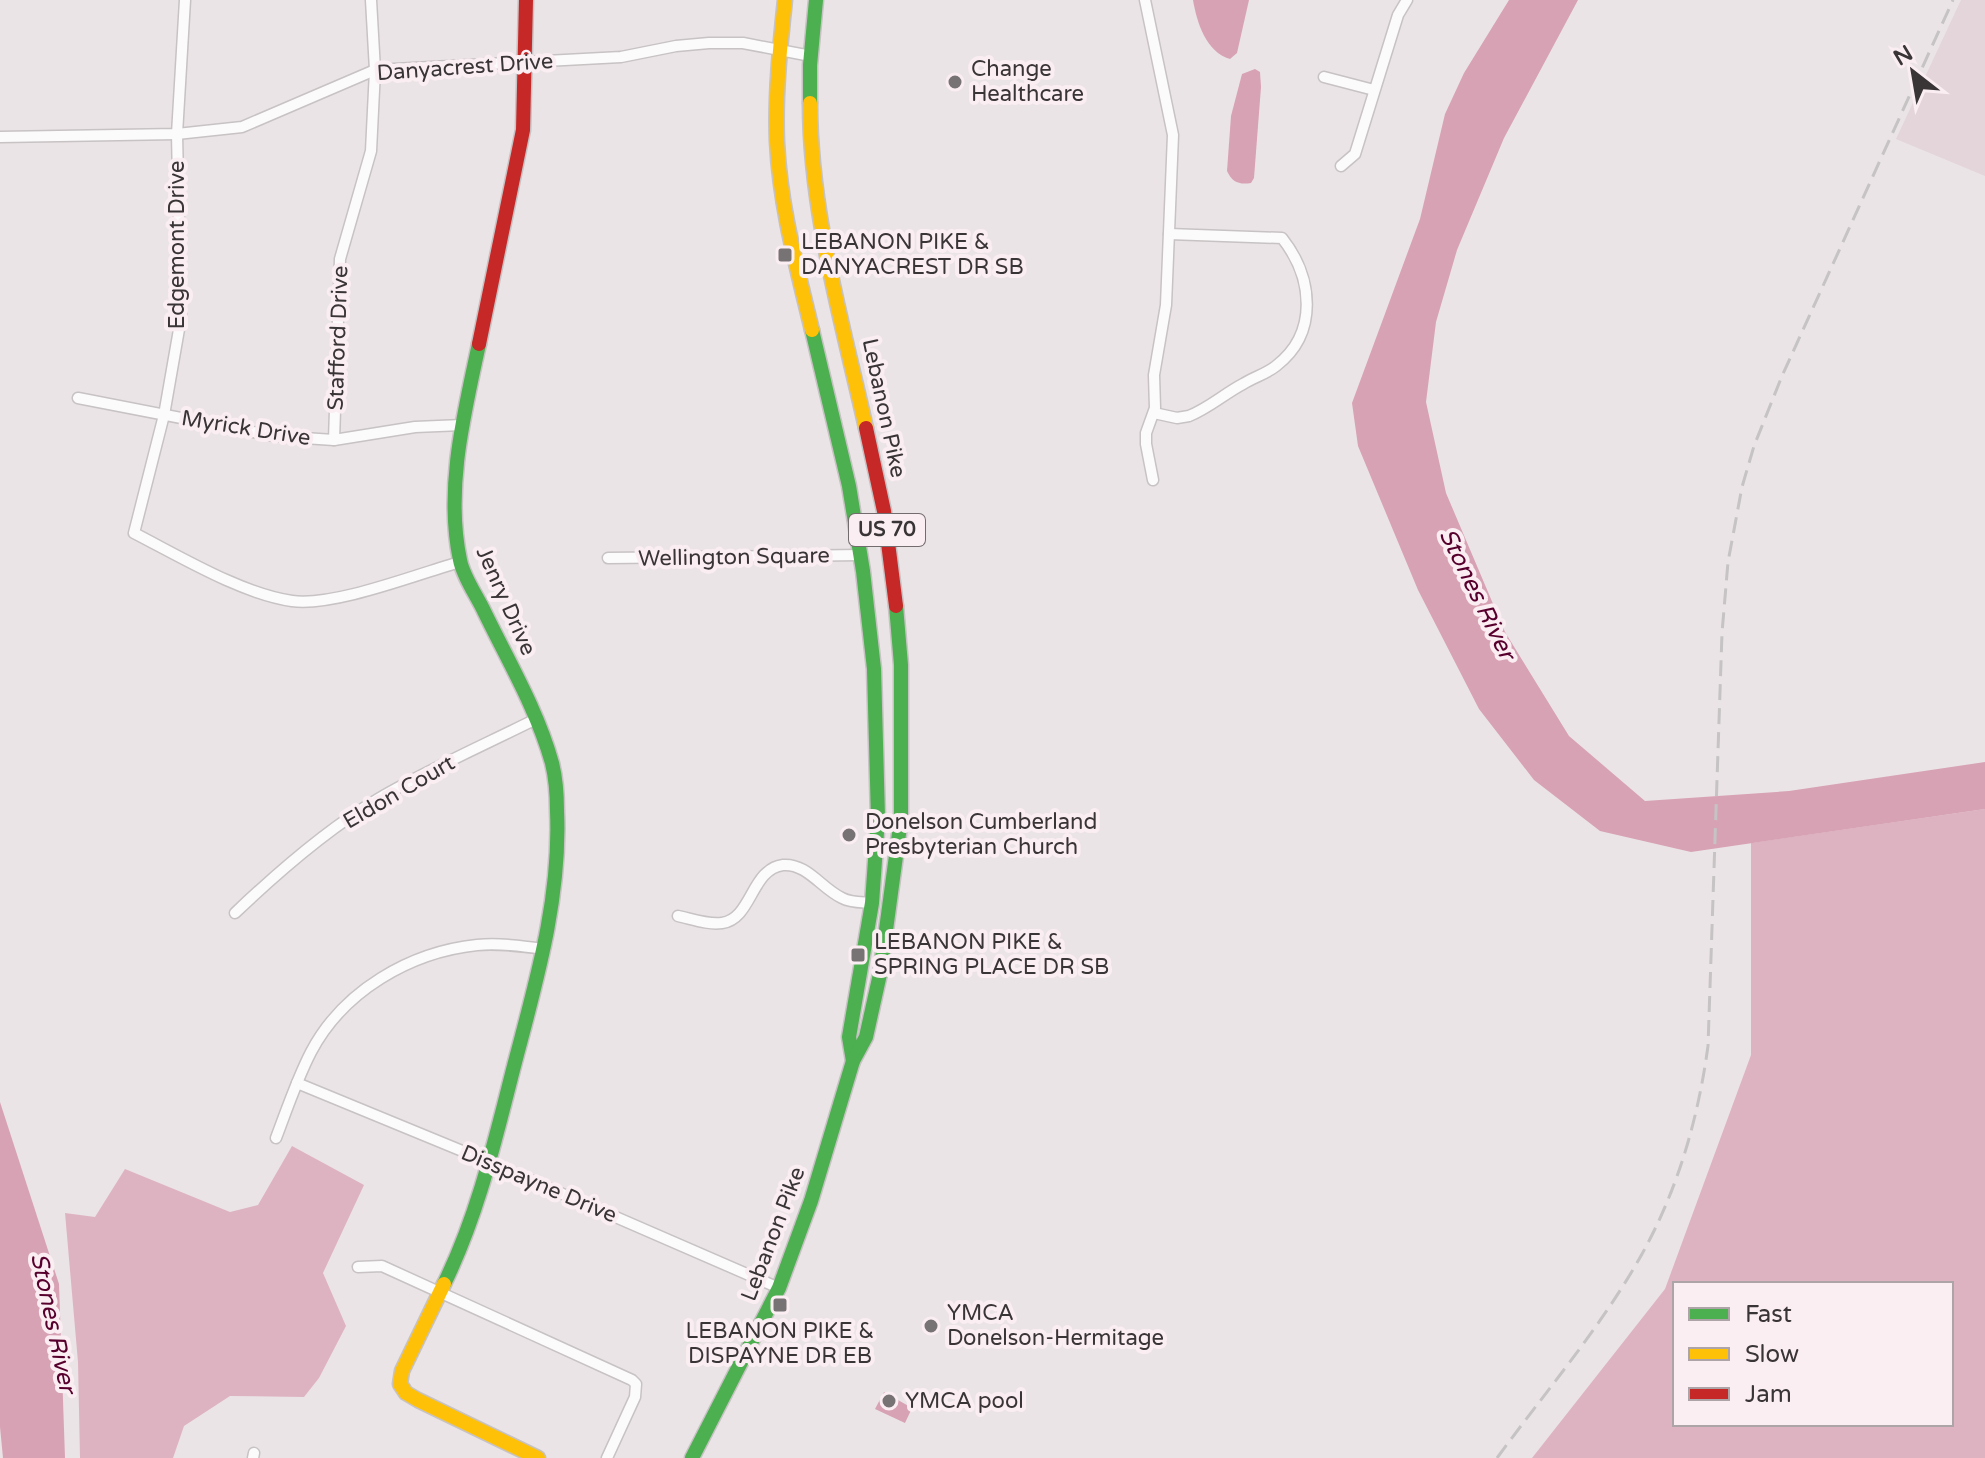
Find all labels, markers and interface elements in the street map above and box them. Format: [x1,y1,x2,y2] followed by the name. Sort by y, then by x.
[1873,32,1953,112] north arrow
[1889,40,1917,71] text: N
[376,48,554,86] street label: Danyacrest Drive
[971,56,1084,107] place label: Change Healthcare
[946,73,964,91] marker: Change Healthcare
[164,161,190,329] street label: Edgemont Drive
[801,229,1024,280] place label: LEBANON PIKE & DANYACREST DR SB
[776,246,794,264] marker: LEBANON PIKE & DANYACREST DR SB
[322,265,354,411] street label: Stafford Drive
[857,336,911,480] street label: Lebanon Pike
[180,405,312,451] street label: Myrick Drive
[849,514,925,546] road number: US 70
[1433,524,1522,667] water label: Stones River
[638,542,830,572] street label: Wellington Square
[470,543,542,659] street label: Jenry Drive
[339,750,459,834] street label: Eldon Court
[865,809,1097,860] place label: Donelson Cumberland Presbyterian Church
[840,826,858,844] marker: Donelson Cumberland Presbyterian Church
[874,929,1109,980] place label: LEBANON PIKE & SPRING PLACE DR SB
[849,946,867,964] marker: LEBANON PIKE & SPRING PLACE DR SB
[457,1139,621,1229] street label: Disspayne Drive
[735,1163,811,1305] street label: Lebanon Pike
[24,1250,83,1398] water label: Stones River
[1673,1282,1953,1426] legend
[771,1296,789,1314] marker: LEBANON PIKE & DISPAYNE DR EB
[947,1300,1164,1351] place label: YMCA Donelson-Hermitage
[1745,1300,1792,1329] text: Fast
[922,1317,940,1335] marker: YMCA Donelson-Hermitage
[686,1318,874,1369] place label: LEBANON PIKE & DISPAYNE DR EB
[1745,1340,1799,1369] text: Slow
[1745,1380,1792,1409] text: Jam
[905,1388,1024,1414] place label: YMCA pool
[880,1392,898,1410] marker: YMCA pool

